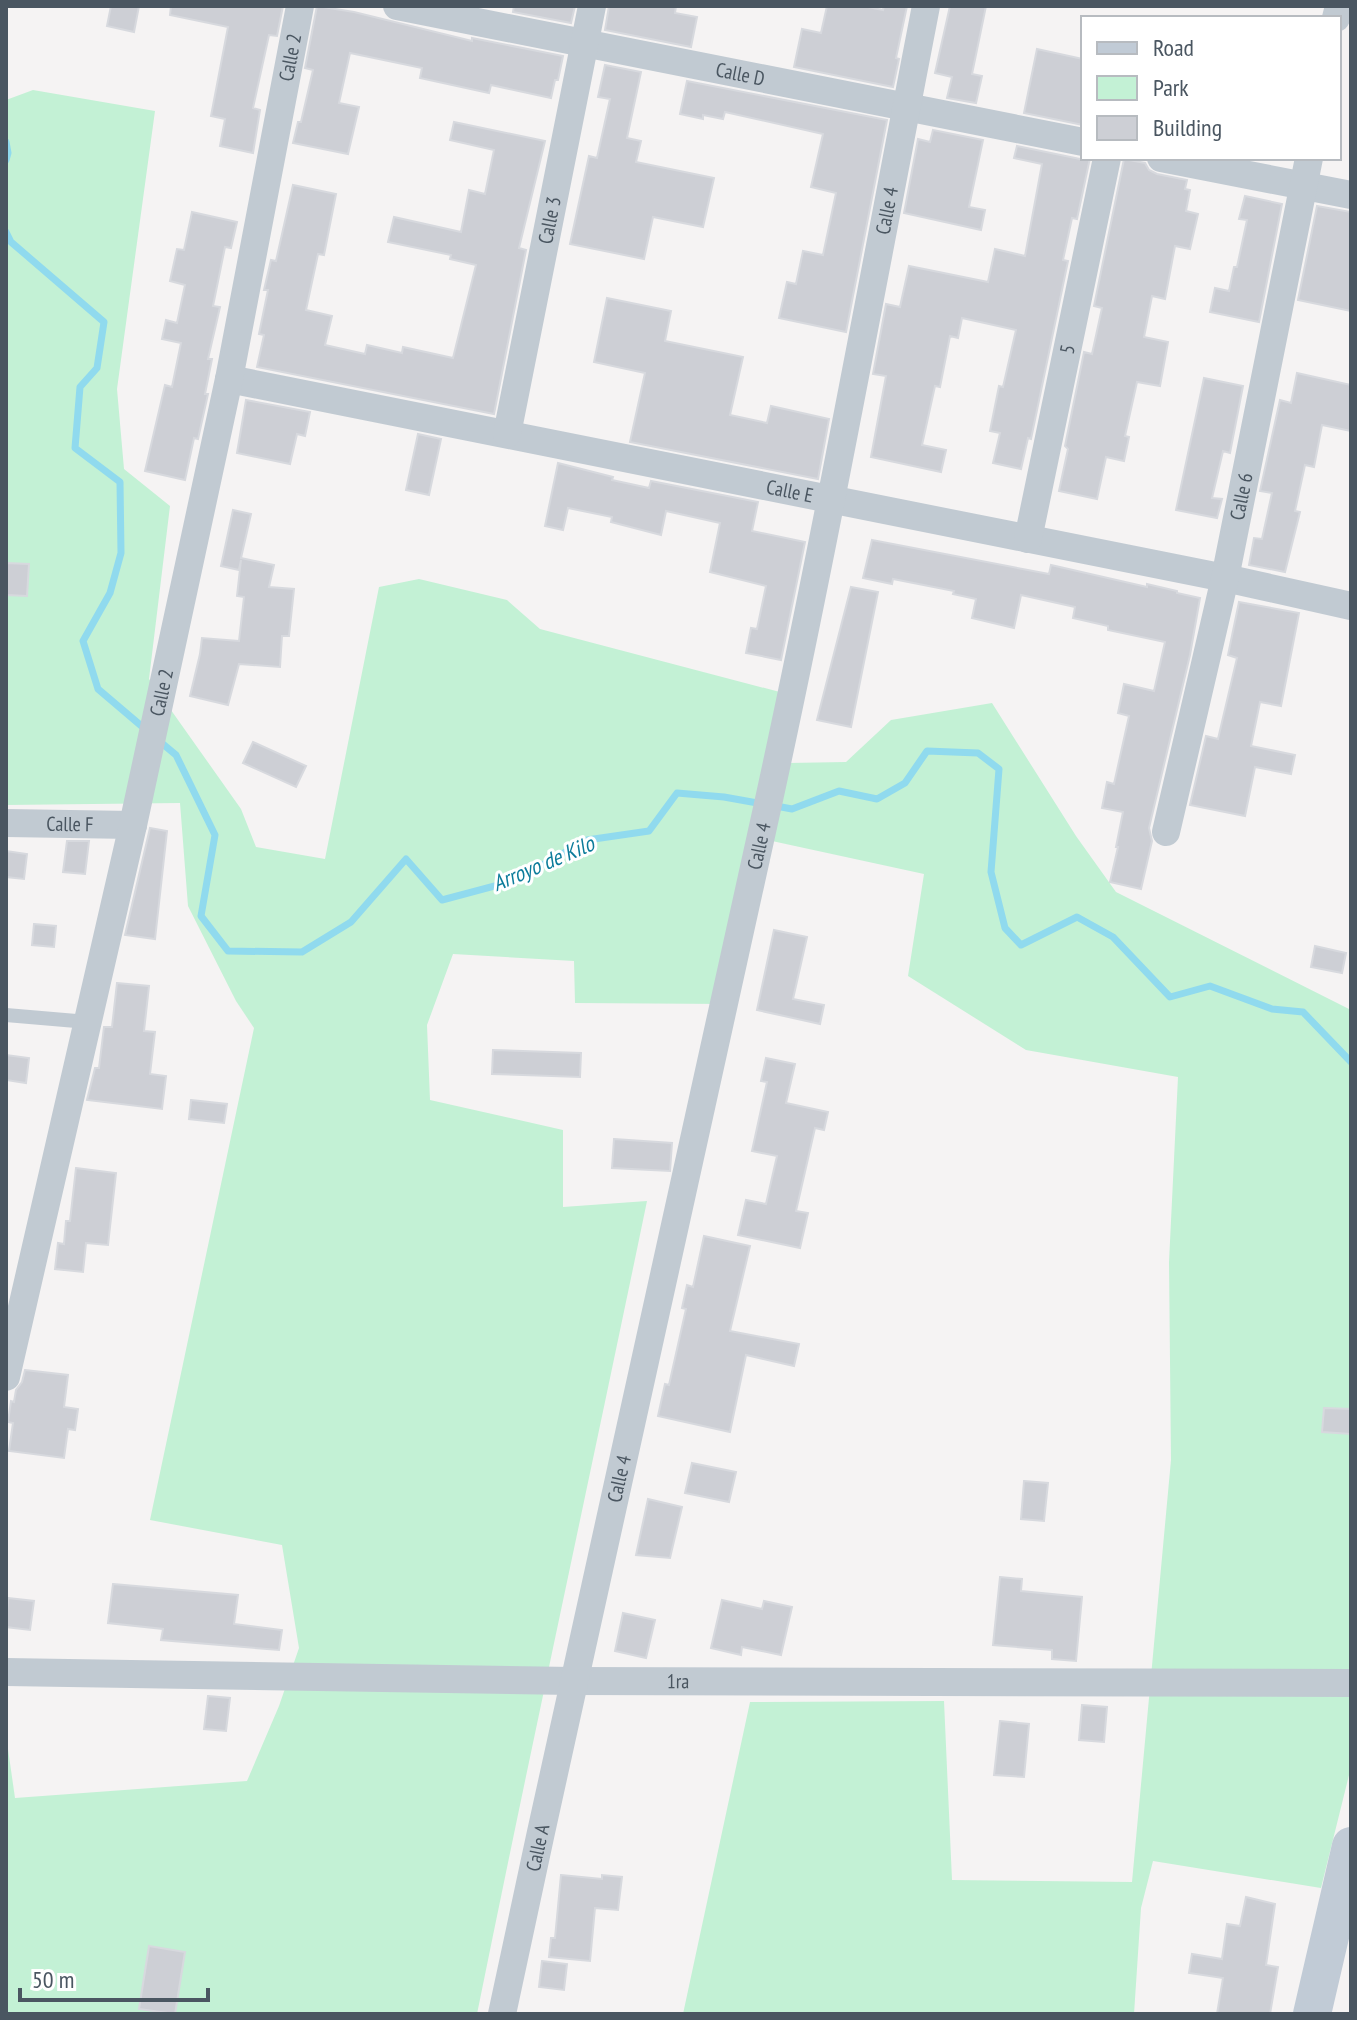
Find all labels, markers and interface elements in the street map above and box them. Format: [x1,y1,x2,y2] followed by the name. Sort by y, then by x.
[1081,16,1341,160] legend
[273,32,307,83] street label: Calle 2
[1153,32,1194,63] text: Road
[714,57,767,92] street label: Calle D
[1153,72,1189,103] text: Park
[1153,112,1222,143] text: Building
[869,185,904,237] street label: Calle 4
[532,194,567,246] street label: Calle 3
[1054,342,1081,356] street label: 5
[1224,470,1259,522] street label: Calle 6
[764,474,816,508] street label: Calle E
[144,666,179,719] street label: Calle 2
[46,811,94,837] street label: Calle F
[741,820,777,872] street label: Calle 4
[488,828,599,897] water label: Arroyo de Kilo
[601,1453,637,1505] street label: Calle 4
[667,1668,689,1694] street label: 1ra
[520,1821,555,1874] street label: Calle A
[20,1952,208,2002] scale bar
[32,1964,74,1995] text: 50 m

